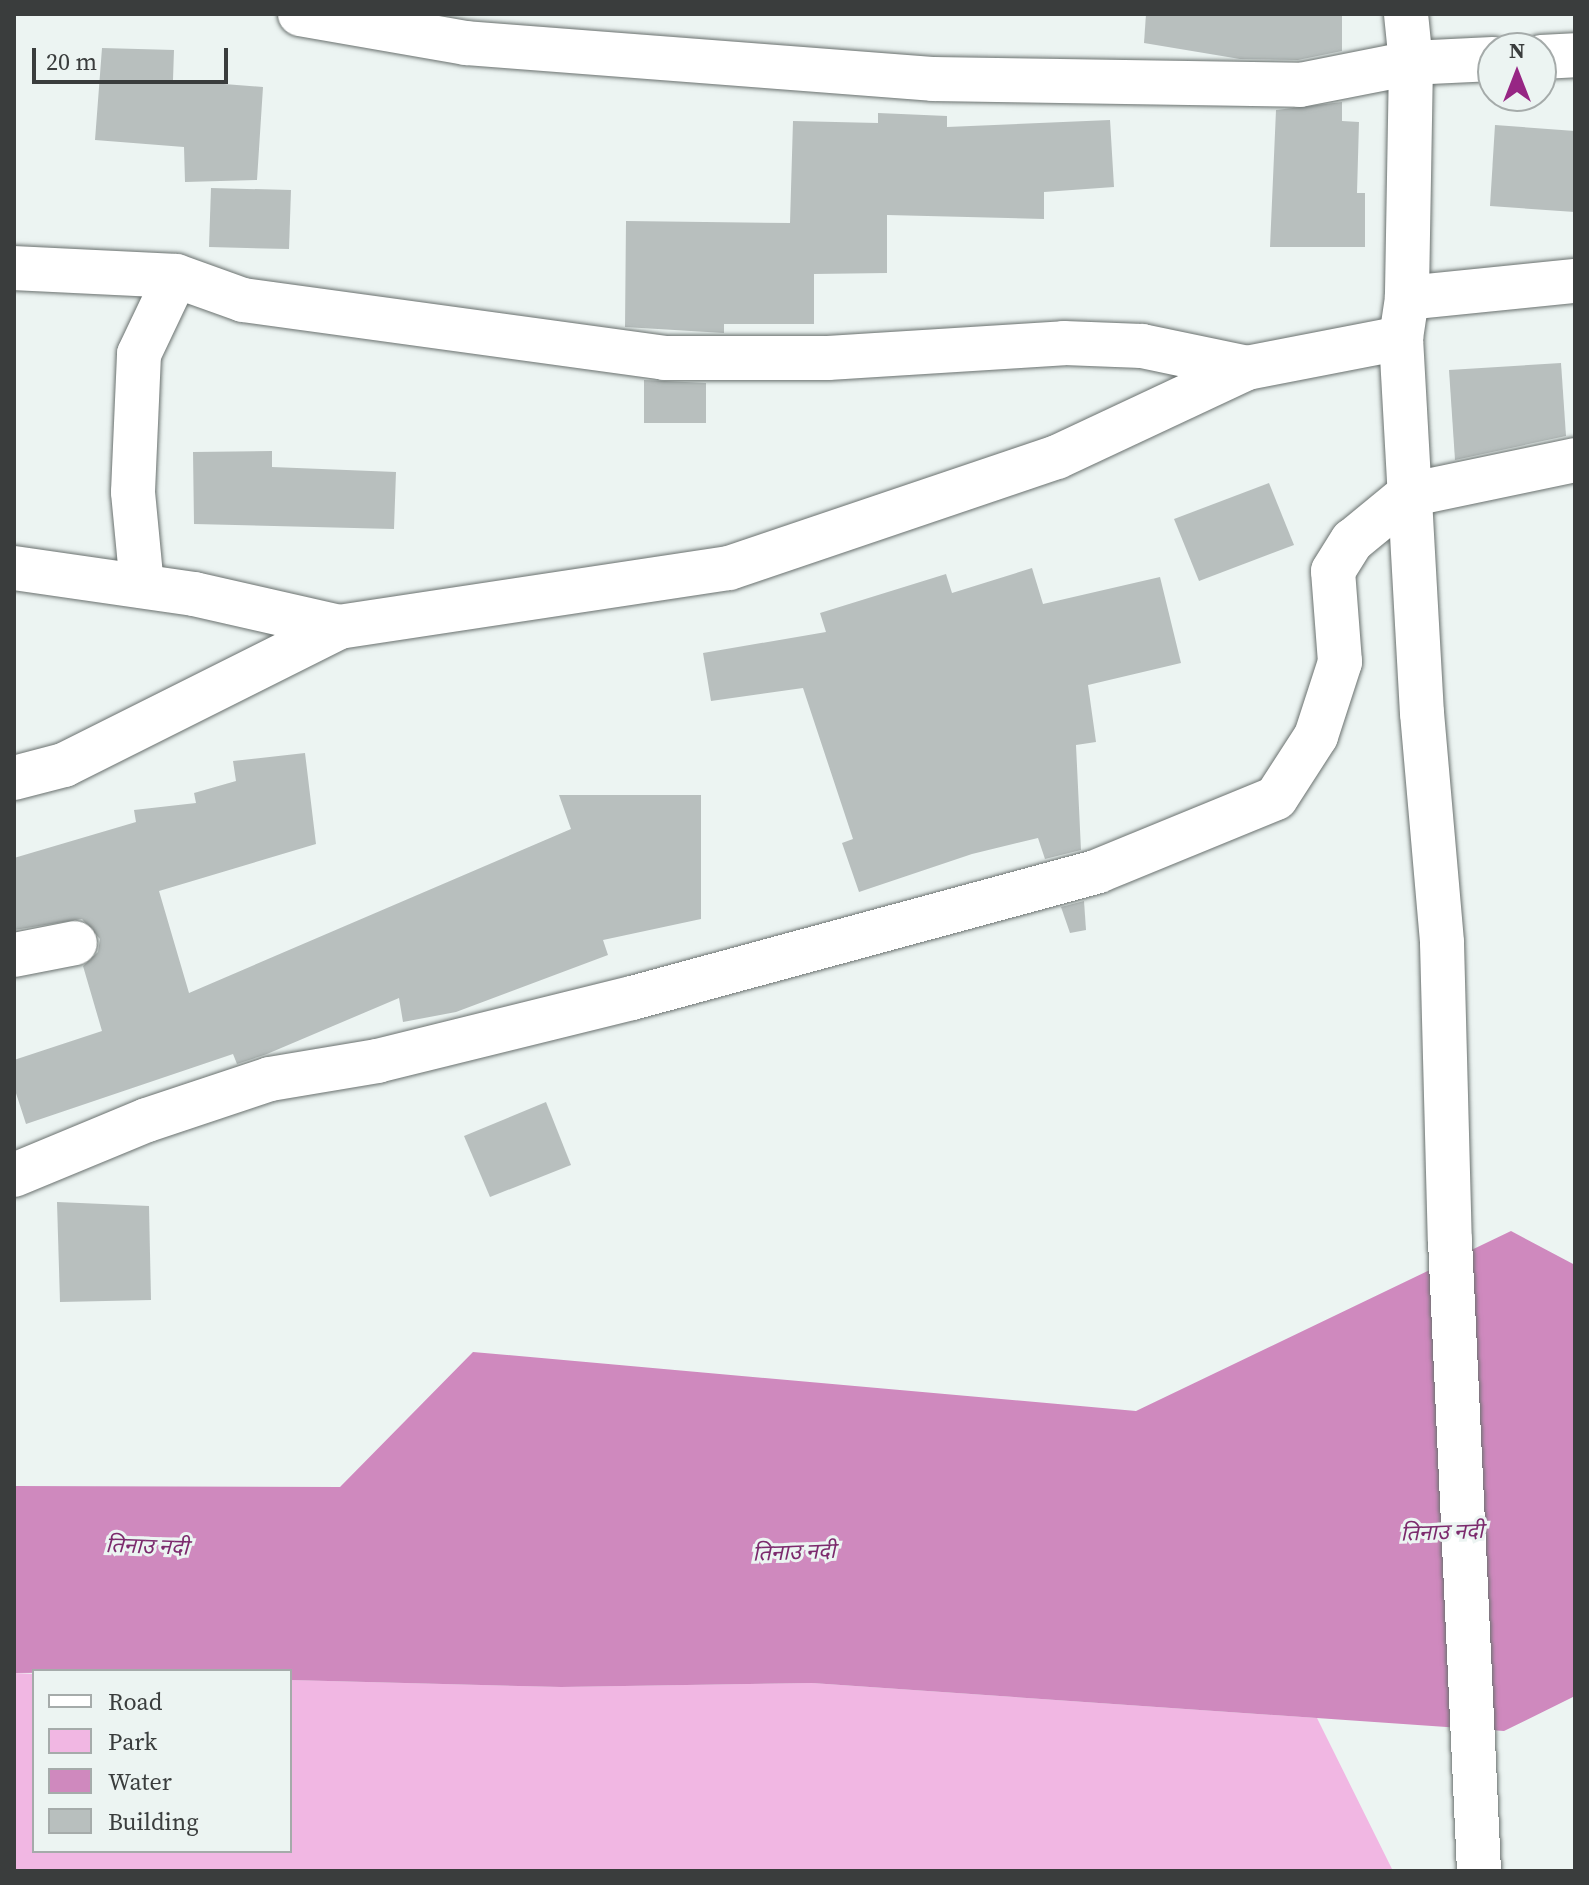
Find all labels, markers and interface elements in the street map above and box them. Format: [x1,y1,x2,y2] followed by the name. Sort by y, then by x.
[36,32,232,82] scale bar
[1477,32,1557,112] north arrow
[1509,35,1525,65] text: N
[46,45,97,78] text: 20 m
[1400,1517,1484,1547] water label: तिनाउ नदी
[105,1531,189,1561] water label: तिनाउ नदी
[752,1537,836,1567] water label: तिनाउ नदी
[32,1669,292,1853] legend
[108,1685,162,1718] text: Road
[108,1725,157,1758] text: Park
[108,1765,172,1798] text: Water
[108,1805,199,1838] text: Building

